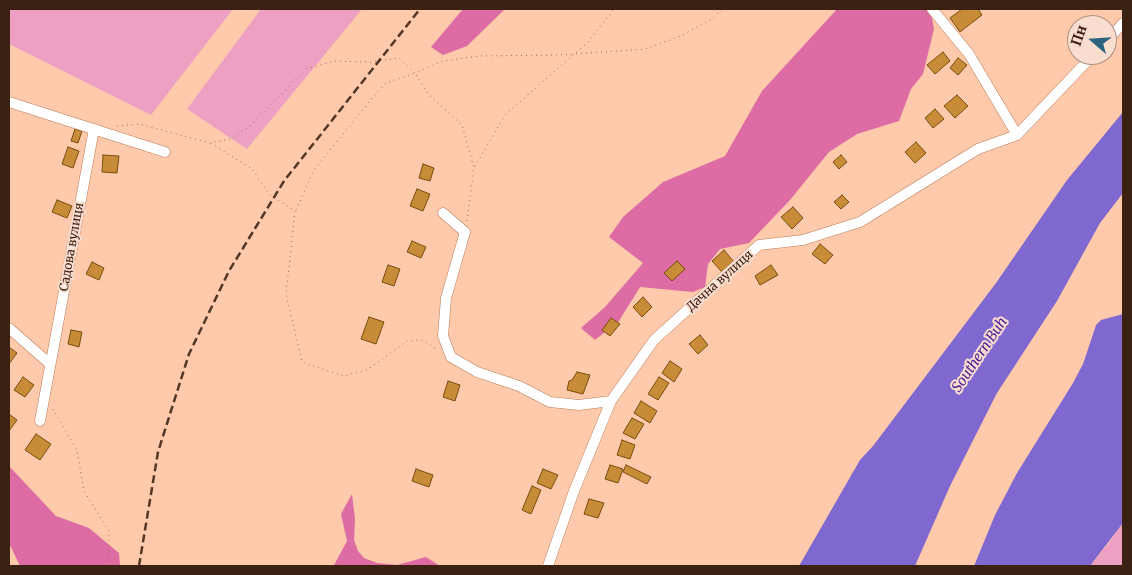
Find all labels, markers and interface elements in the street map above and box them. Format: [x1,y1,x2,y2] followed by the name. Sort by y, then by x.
[1067,15,1117,65] north arrow
[1067,23,1091,48] text: Пн
[57,202,87,292] street label: Садова вулиця
[684,247,756,315] street label: Дачна вулиця
[949,314,1011,396] water label: Southern Buh

